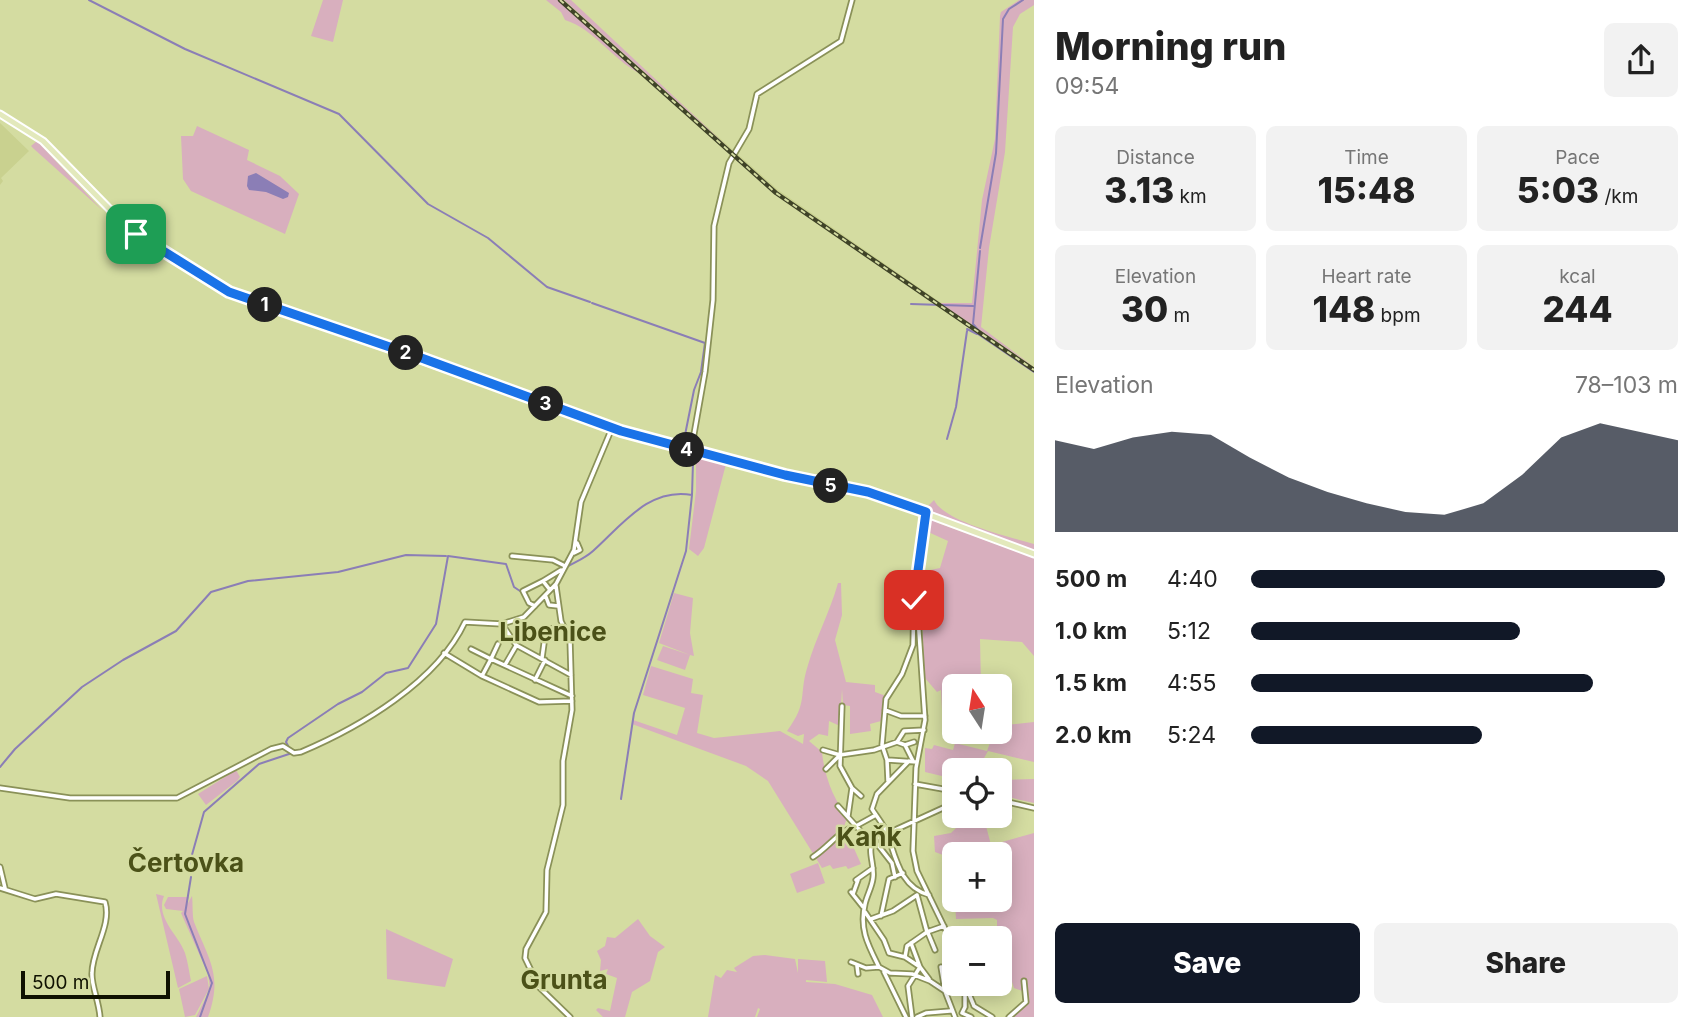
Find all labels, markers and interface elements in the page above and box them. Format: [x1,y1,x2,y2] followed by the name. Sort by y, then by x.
[1055,23,1286,69] text: Morning run
[1604,23,1678,97] button: share
[1055,72,1119,100] text: 09:54
[1116,146,1195,169] text: Distance
[1344,146,1389,169] text: Time
[1555,146,1600,169] text: Pace
[1104,169,1174,211] text: 3.13
[1318,169,1415,211] text: 15:48
[1517,169,1599,211] text: 5:03
[1174,185,1207,208] text: km
[1599,185,1638,208] text: /km
[106,204,166,264] pin
[117,215,155,253] icon: arrive
[1115,265,1196,288] text: Elevation
[1322,265,1412,288] text: Heart rate
[1559,265,1596,288] text: kcal
[247,288,282,322] pin: 1
[1121,288,1168,330] text: 30
[1312,288,1375,330] text: 148
[1543,288,1612,330] text: 244
[260,293,269,316] text: 1
[1168,304,1190,327] text: m
[1375,304,1421,327] text: bpm
[388,336,424,370] pin: 2
[400,341,411,364] text: 2
[1055,371,1154,399] text: Elevation
[1575,371,1678,399] text: 78–103 m
[528,386,564,422] pin: 3
[539,392,552,415] text: 3
[670,433,704,468] pin: 4
[680,438,693,461] text: 4
[814,468,848,504] pin: 5
[824,474,837,497] text: 5
[1055,565,1127,593] text: 500 m
[1167,565,1218,593] text: 4:40
[884,570,944,630] pin
[895,581,933,619] icon: check
[499,616,607,647] district label: Libenice
[1055,617,1127,645] text: 1.0 km
[1167,617,1211,645] text: 5:12
[1055,669,1127,697] text: 1.5 km
[1167,669,1216,697] text: 4:55
[942,674,1012,744] north arrow
[942,674,1012,996] map controls
[1055,721,1132,749] text: 2.0 km
[1167,721,1216,749] text: 5:24
[942,758,1012,828] button: locate
[836,821,902,852] district label: Kaňk
[942,842,1012,912] button: +
[128,847,244,878] district label: Čertovka
[1055,923,1360,1003] button: Save
[1374,923,1678,1003] button: Share
[942,926,1012,996] button: −
[520,964,608,995] district label: Grunta
[21,968,170,1000] scale bar
[32,971,90,994] text: 500 m

